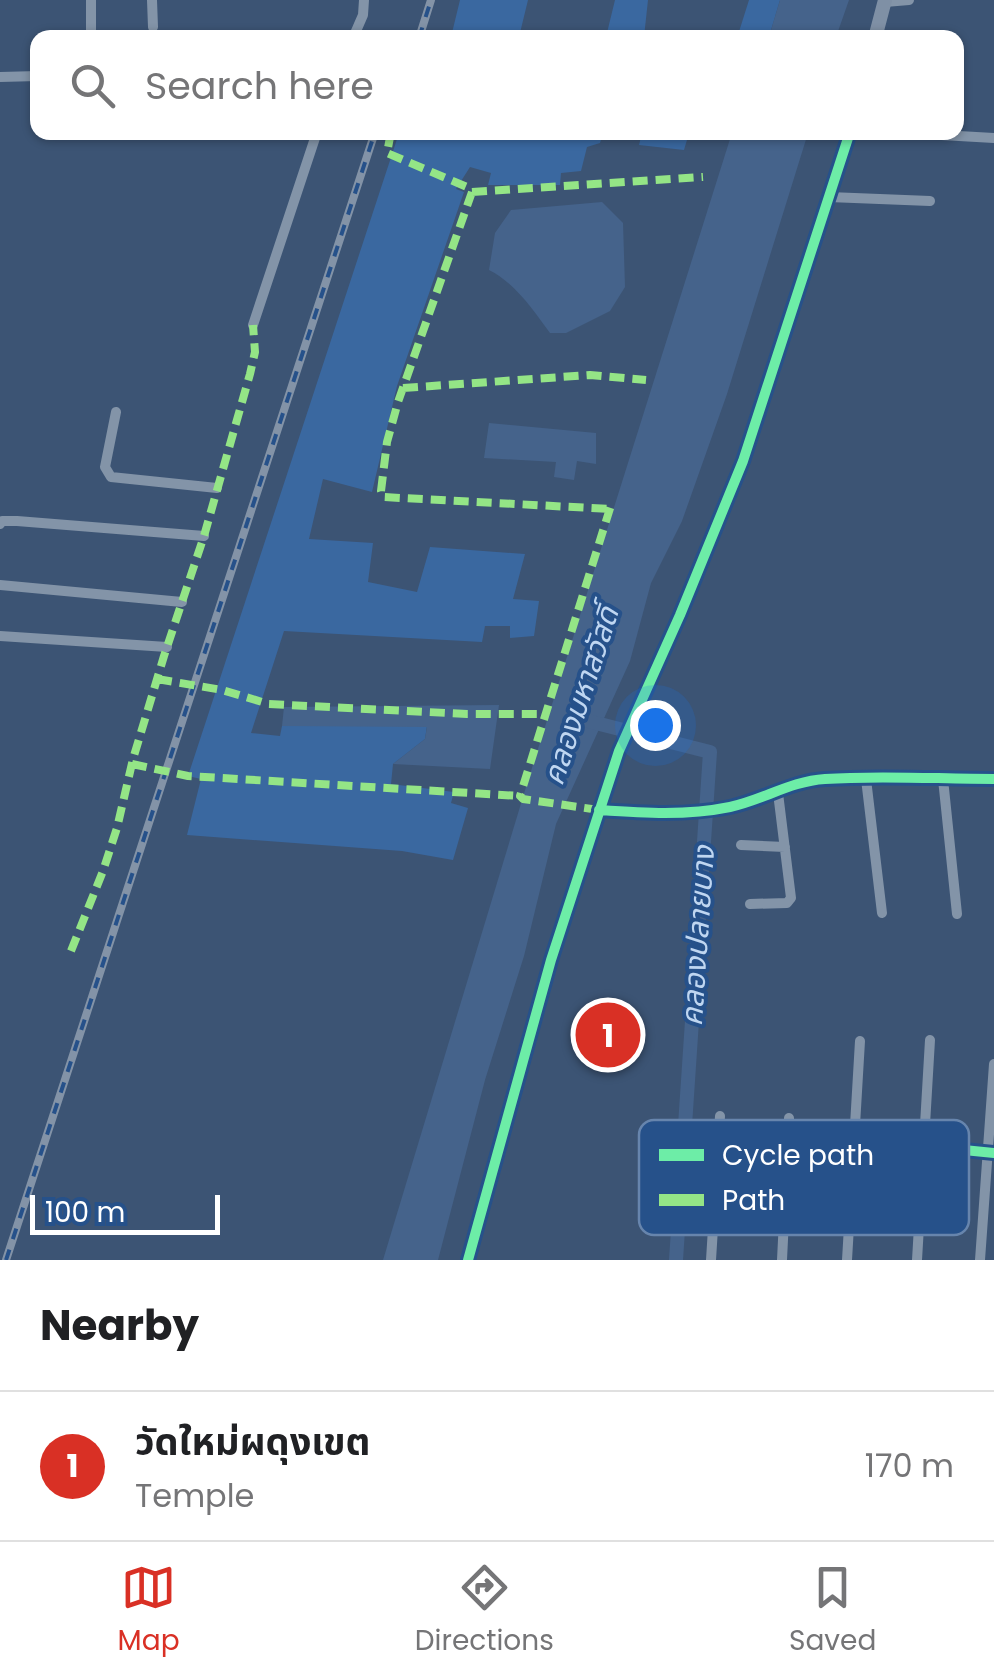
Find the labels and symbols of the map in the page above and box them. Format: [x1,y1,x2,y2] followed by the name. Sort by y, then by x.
[532,594,632,790] water label: คลองมหาสวัสดิ์
[630,700,681,751] your location
[670,843,725,1028] water label: คลองปลายบาง
[576,998,640,1072] pin: 1
[639,1120,969,1235] legend
[722,1136,874,1175] text: Cycle path
[722,1181,785,1220] text: Path
[30,1190,220,1234] scale bar

